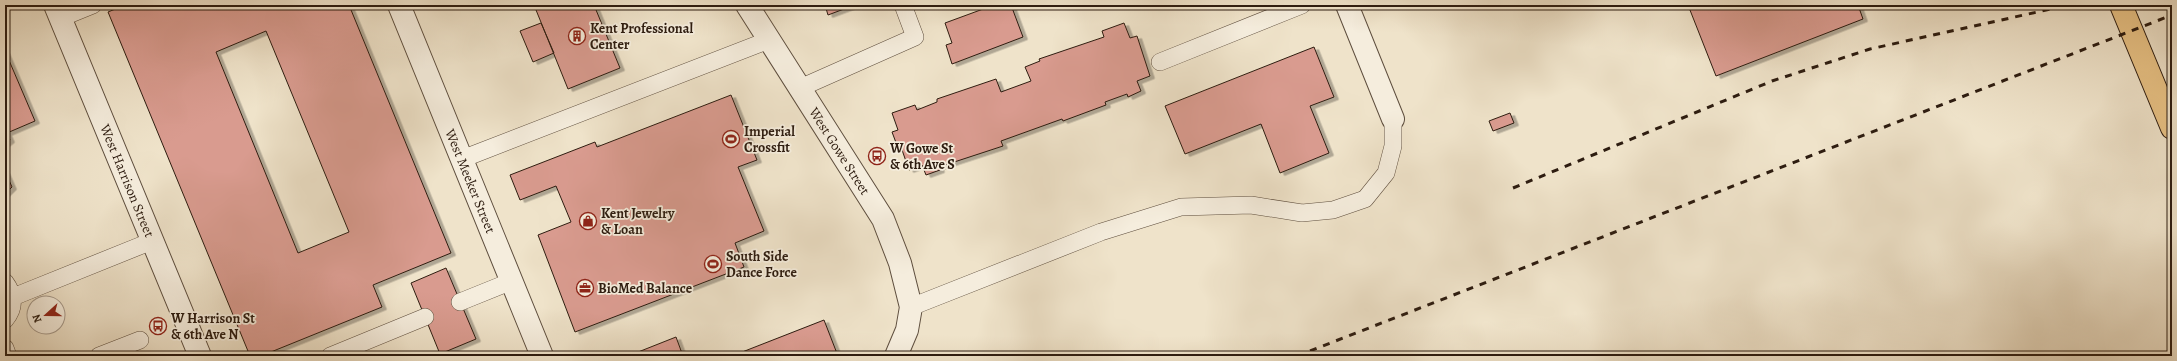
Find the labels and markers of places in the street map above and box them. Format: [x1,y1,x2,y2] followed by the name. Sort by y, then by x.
[590,19,693,54] place label: Kent Professional Center
[567,26,587,46] building icon: Kent Professional Center
[744,122,795,157] place label: Imperial Crossfit
[721,129,741,149] sports icon: Imperial Crossfit
[889,139,955,174] place label: W Gowe St & 6th Ave S
[867,146,887,166] bus stop icon: W Gowe St & 6th Ave S
[601,204,675,239] place label: Kent Jewelry & Loan
[578,211,598,231] shop icon: Kent Jewelry & Loan
[726,247,797,282] place label: South Side Dance Force
[703,254,723,274] sports icon: South Side Dance Force
[575,278,595,298] office icon: BioMed Balance
[598,279,693,298] place label: BioMed Balance
[170,309,255,344] place label: W Harrison St & 6th Ave N
[148,316,168,336] bus stop icon: W Harrison St & 6th Ave N

